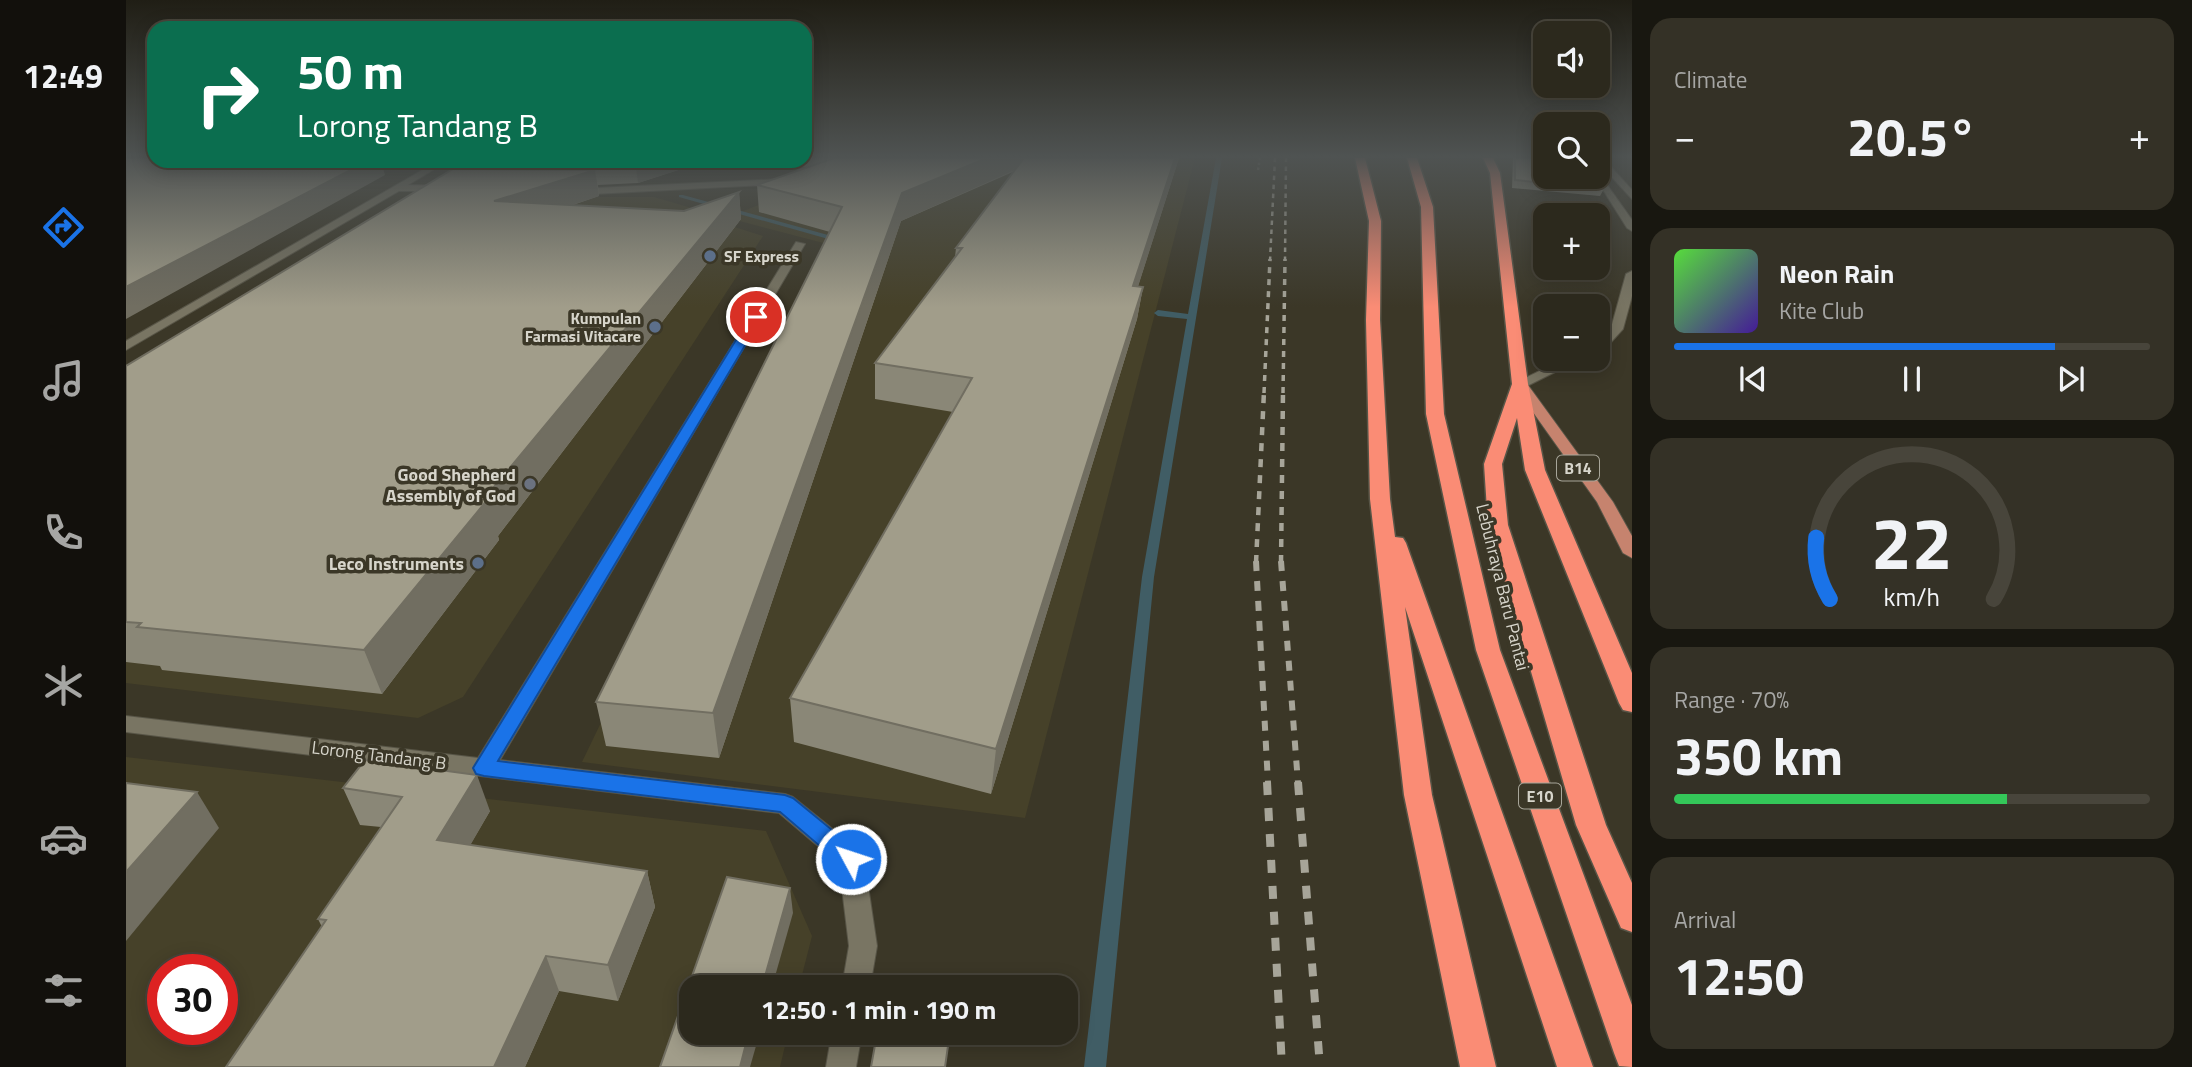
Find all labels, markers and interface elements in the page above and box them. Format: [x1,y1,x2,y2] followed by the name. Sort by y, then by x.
[1533,21,1610,371] map controls
[1533,21,1610,98] button: sound
[297,33,404,108] text: 50 m
[182,49,273,140] icon: right
[23,52,103,100] text: 12:49
[1674,62,1747,97] text: Climate
[1847,97,1977,176] text: 20.5°
[297,101,538,149] text: Lorong Tandang B
[1674,107,1695,165] text: −
[2129,107,2150,165] text: +
[1533,112,1610,189] button: search
[39,203,88,252] icon: directions
[1533,203,1610,280] button: +
[724,244,799,268] place label: SF Express
[702,248,718,264] marker: SF Express
[1779,254,1894,293] text: Neon Rain
[726,287,786,347] pin
[1779,293,1864,328] text: Kite Club
[1533,294,1610,371] button: −
[737,298,775,336] icon: arrive
[525,306,641,348] place label: Kumpulan Farmasi Vitacare
[647,319,663,335] marker: Kumpulan Farmasi Vitacare
[39,356,88,405] icon: music
[1734,360,1772,398] icon: previous
[1893,360,1931,398] icon: pause
[2052,360,2090,398] icon: next
[1557,456,1599,481] road number: B14
[386,461,516,509] place label: Good Shepherd Assembly of God
[522,476,538,492] marker: Good Shepherd Assembly of God
[1871,488,1953,598] text: 22
[1469,501,1537,673] street label: Lebuhraya Baru Pantai
[39,508,88,557] icon: phone
[329,550,464,577] place label: Leco Instruments
[470,555,486,571] marker: Leco Instruments
[1884,578,1940,616] text: km/h
[39,661,88,710] icon: climate
[1674,682,1789,717] text: Range · 70%
[1674,716,1843,795] text: 350 km
[310,733,448,777] street label: Lorong Tandang B
[1519,783,1561,808] road number: E10
[39,814,88,863] icon: car
[814,822,888,896] position arrow
[1674,902,1736,937] text: Arrival
[1674,936,1804,1015] text: 12:50
[147,954,238,1045] speed limit sign: 30
[39,966,88,1015] icon: filters
[761,990,996,1029] text: 12:50 · 1 min · 190 m

